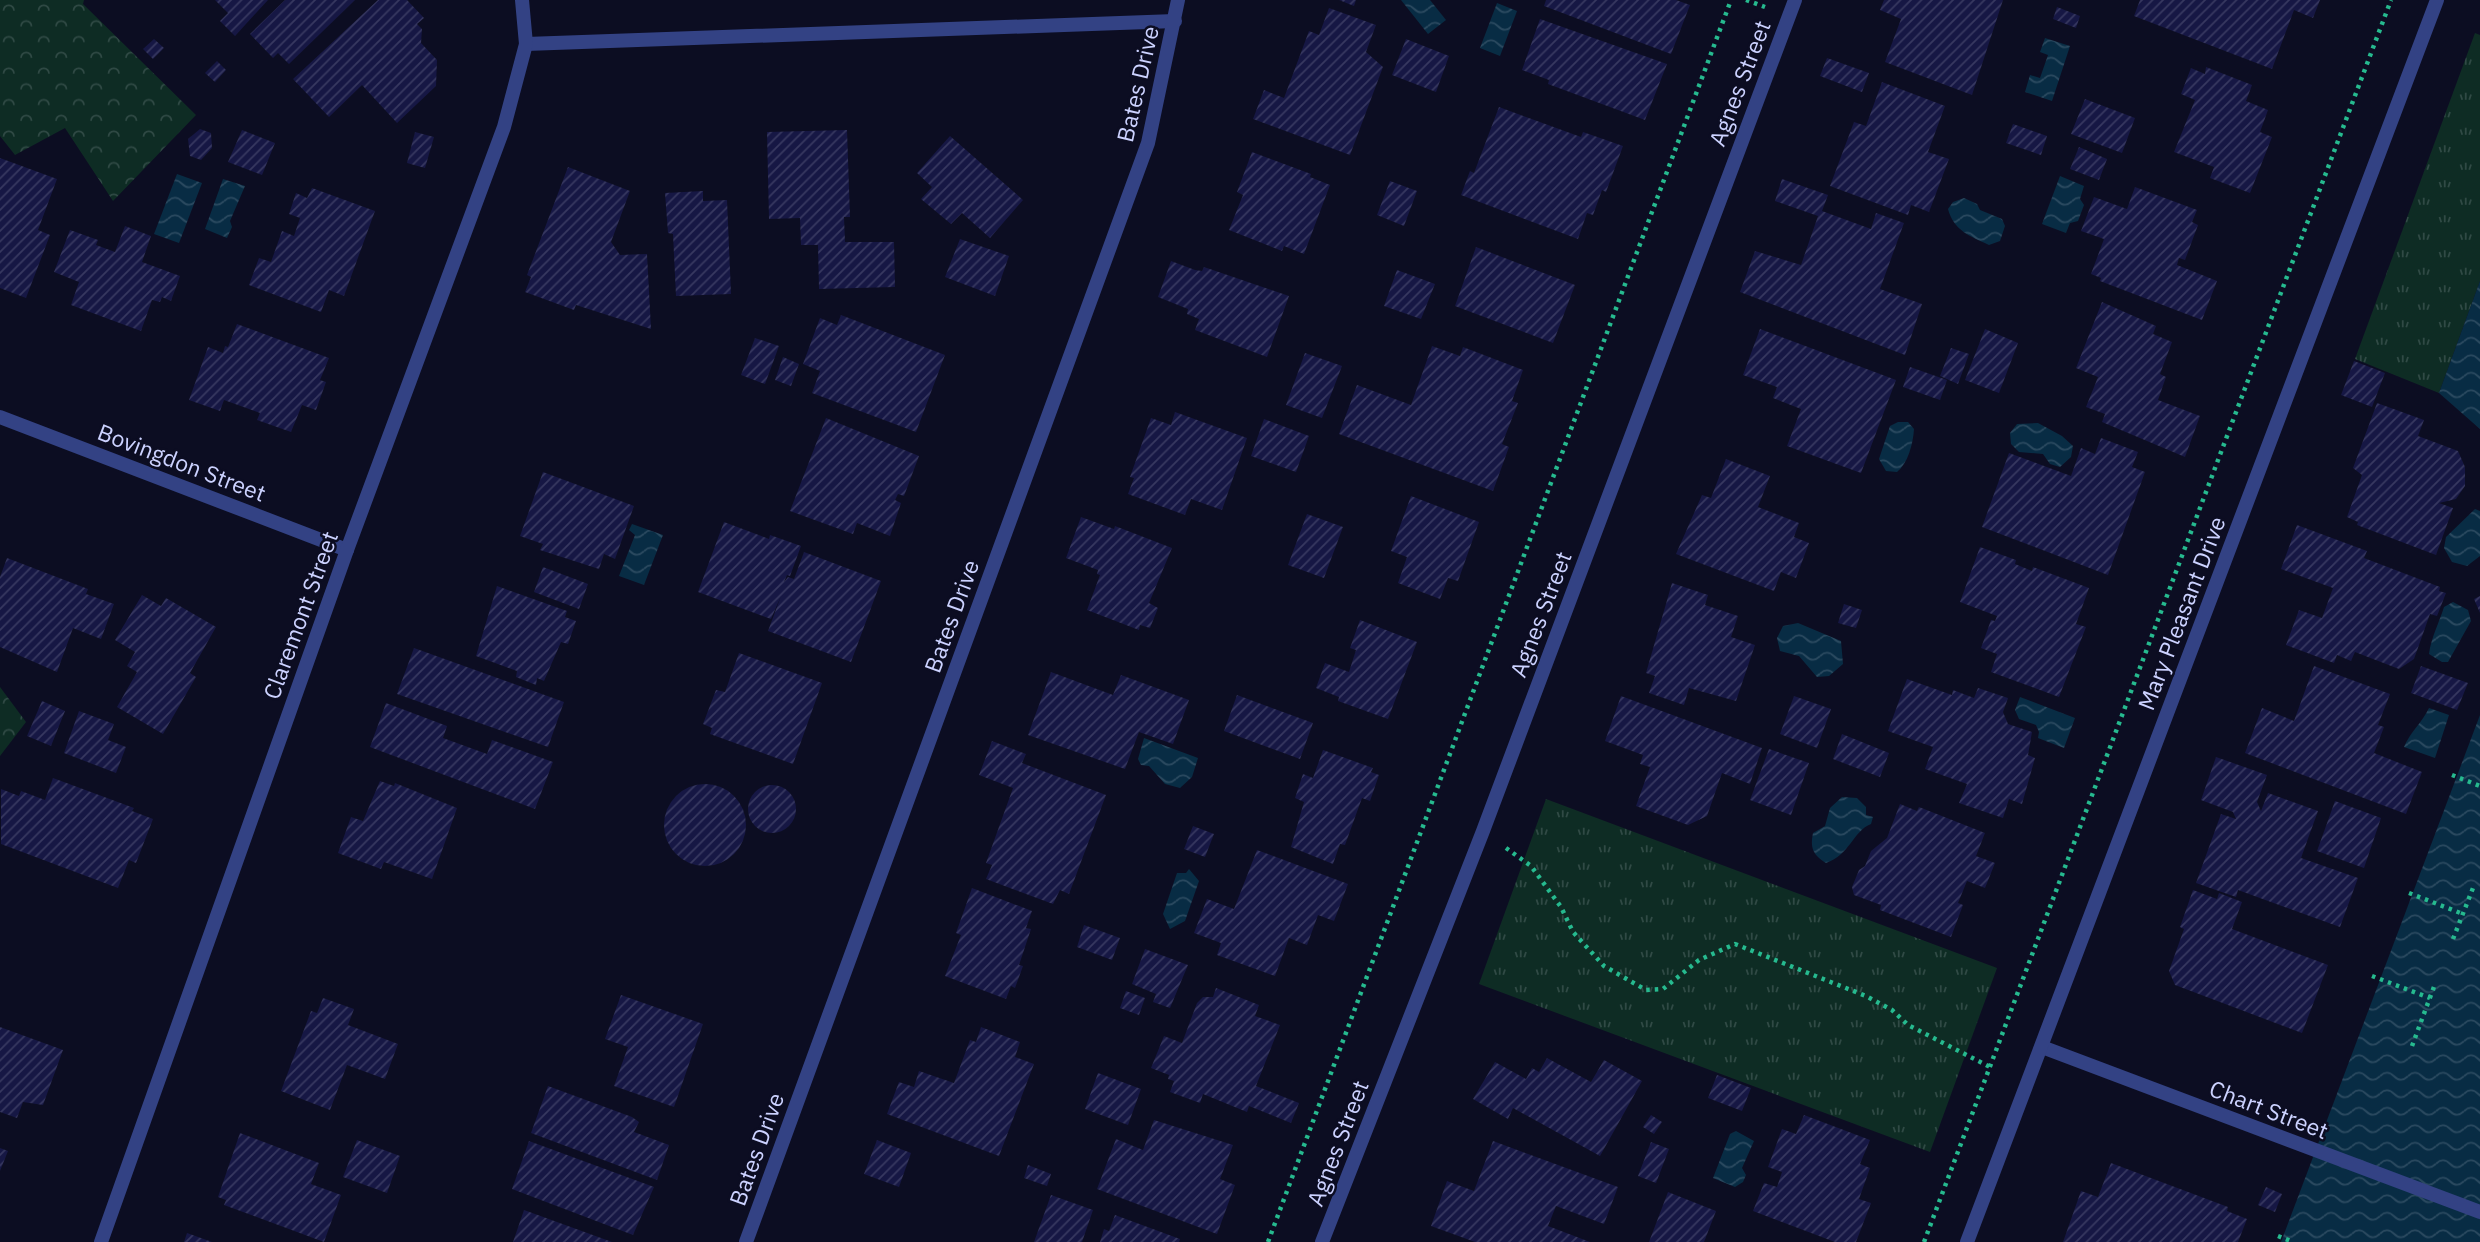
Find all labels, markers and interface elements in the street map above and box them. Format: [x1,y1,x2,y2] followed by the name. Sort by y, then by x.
[1701,16,1777,150] street label: Agnes Street
[1109,23,1165,145] street label: Bates Drive
[94,416,270,508] street label: Bovingdon Street
[2130,512,2232,714] street label: Mary Pleasant Drive
[256,527,344,703] street label: Claremont Street
[1502,547,1578,681] street label: Agnes Street
[917,555,985,677] street label: Bates Drive
[2205,1073,2333,1145] street label: Chart Street
[1299,1076,1375,1210] street label: Agnes Street
[722,1088,790,1210] street label: Bates Drive

